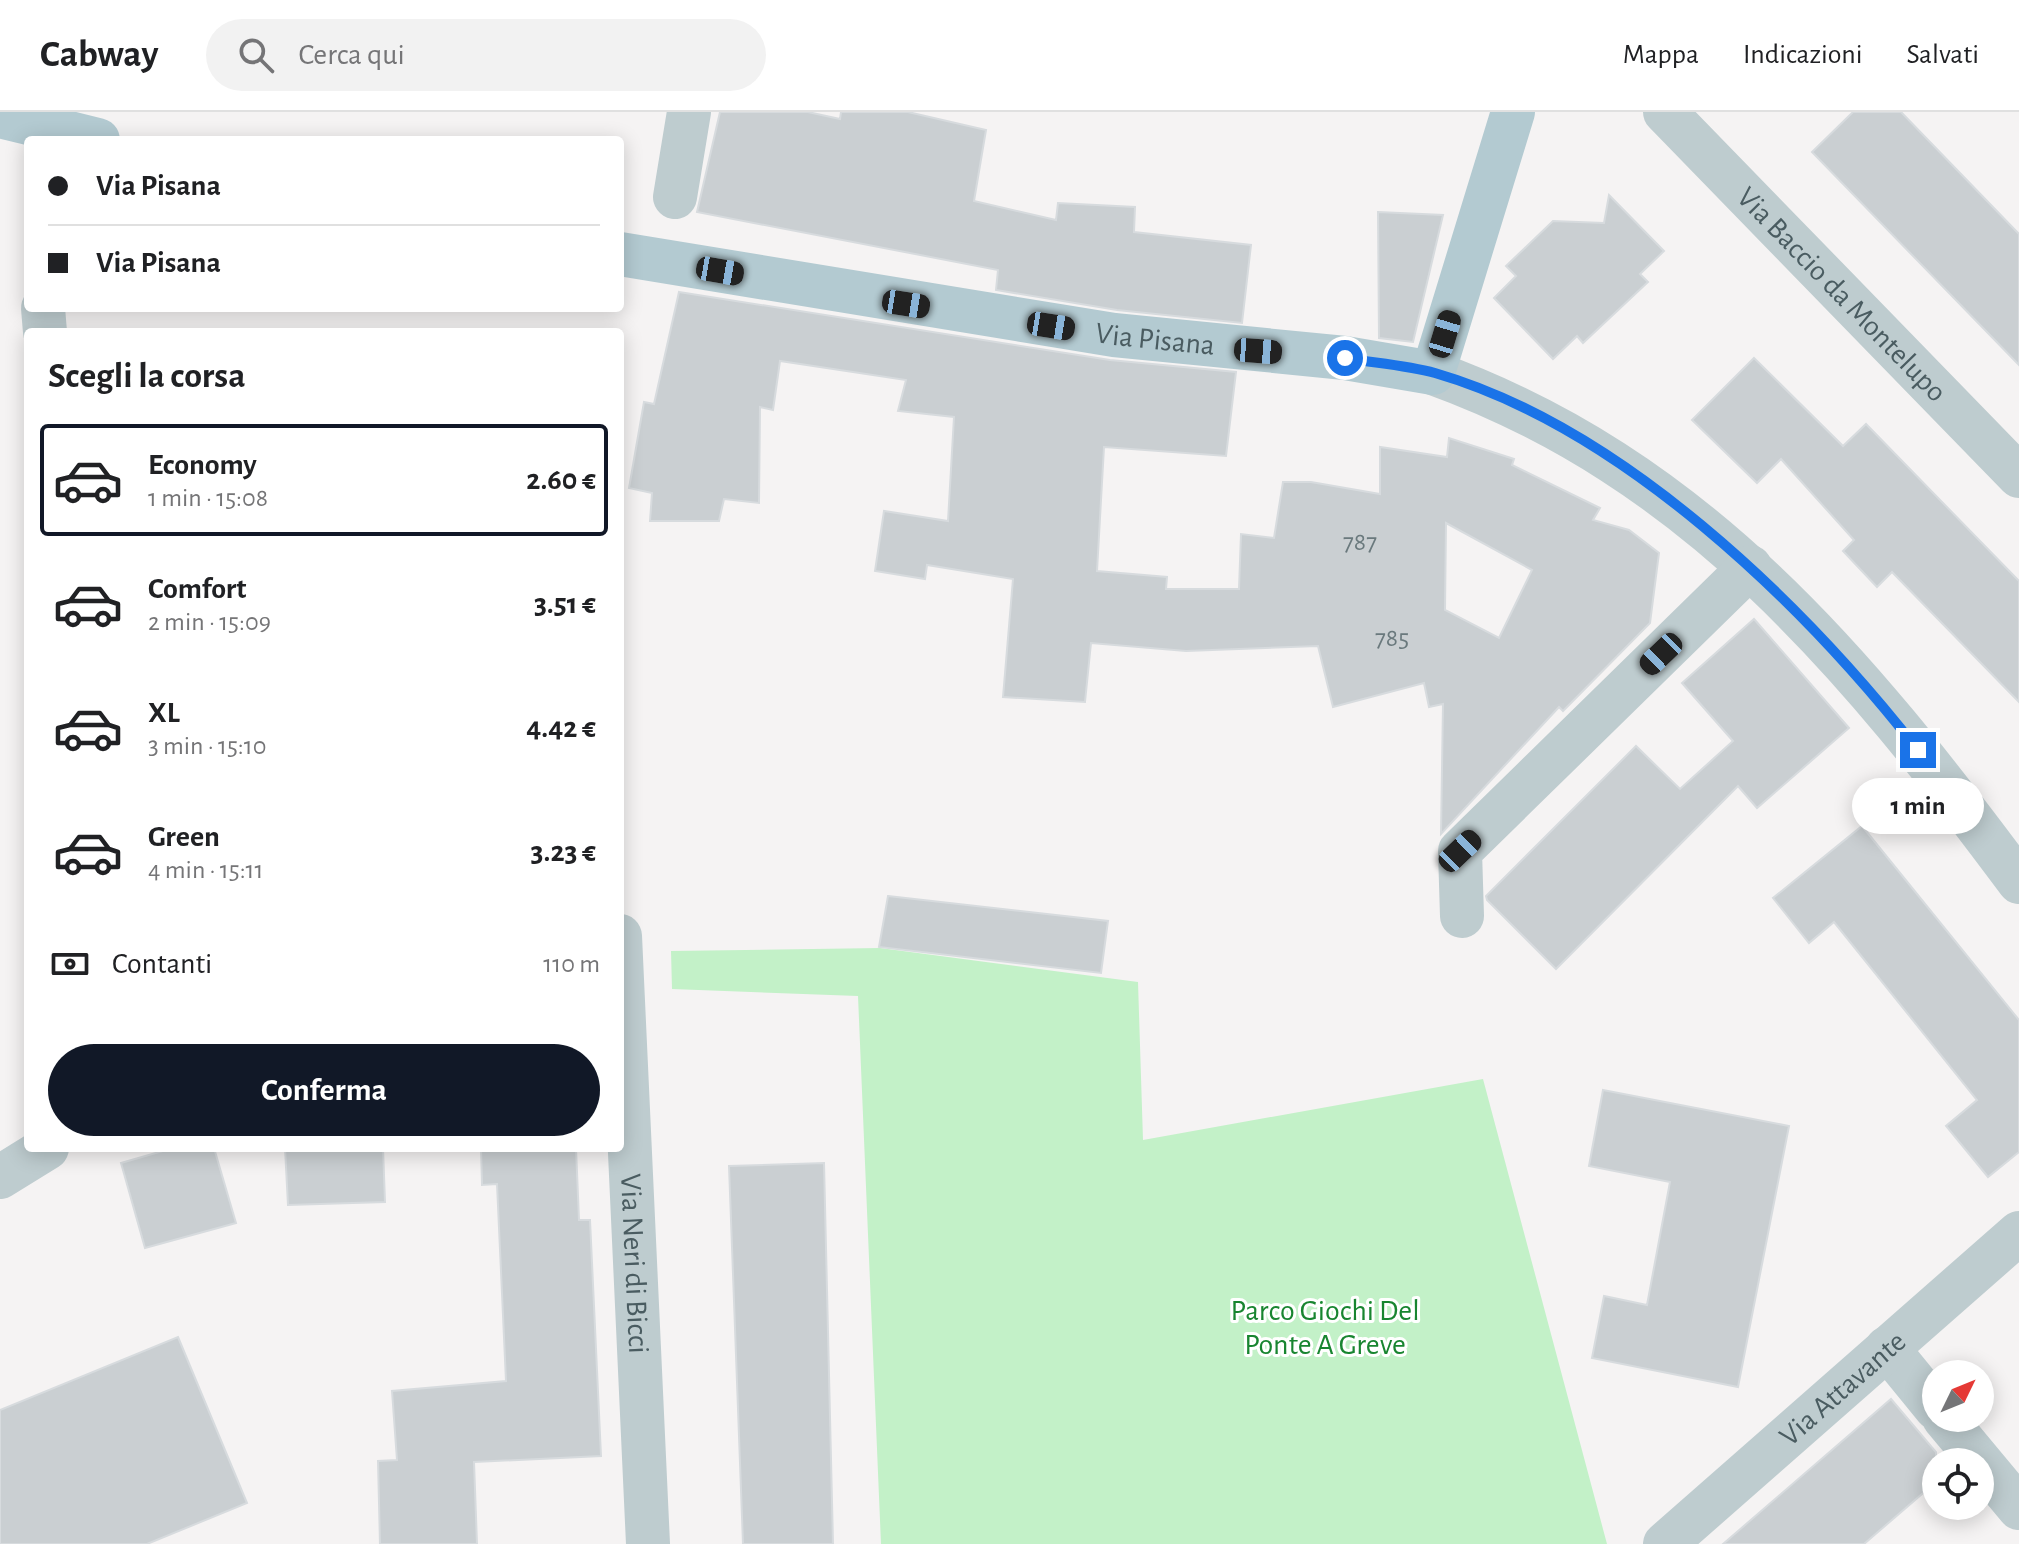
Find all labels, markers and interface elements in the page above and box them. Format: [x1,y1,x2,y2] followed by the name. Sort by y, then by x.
[206,19,766,91] search box
[234,33,278,77] icon: search
[40,36,158,74] text: Cabway
[298,40,405,70] text: Cerca qui
[1623,41,1699,69] text: Mappa
[1743,41,1862,69] text: Indicazioni
[1906,41,1979,69] text: Salvati
[96,171,221,201] text: Via Pisana
[1731,182,1952,408] street label: Via Baccio da Montelupo
[96,248,221,278] text: Via Pisana
[694,255,746,287] car
[880,288,932,320] car
[1427,308,1463,360] car
[1025,310,1077,342] car
[1093,318,1216,361] street label: Via Pisana
[1233,337,1283,365] car
[1327,340,1363,376] route start
[48,358,245,394] text: Scegli la corsa
[52,444,124,516] icon: car
[148,450,257,480] text: Economy
[526,465,596,495] text: 2.60 €
[148,485,268,511] text: 1 min · 15:08
[1343,529,1377,555] house number: 787
[52,568,124,640] icon: car
[148,574,247,604] text: Comfort
[534,589,596,619] text: 3.51 €
[148,609,271,635] text: 2 min · 15:09
[1375,625,1409,651] house number: 785
[1635,629,1687,679] car
[52,692,124,764] icon: car
[148,698,180,728] text: XL
[526,713,596,743] text: 4.42 €
[1900,732,1936,768] route end
[148,733,266,759] text: 3 min · 15:10
[1852,778,1984,834] callout: 1 min
[1891,793,1945,819] text: 1 min
[52,816,124,888] icon: car
[148,822,220,852] text: Green
[1434,826,1486,876] car
[531,837,596,867] text: 3.23 €
[148,857,264,883] text: 4 min · 15:11
[48,942,92,986] icon: cash
[112,949,212,979] text: Contanti
[543,951,600,977] text: 110 m
[48,1044,600,1136] button: Conferma
[615,1173,653,1354] street label: Via Neri di Bicci
[1230,1296,1420,1360] park label: Parco Giochi Del Ponte A Greve
[1774,1326,1912,1452] street label: Via Attavante
[1922,1360,1994,1432] north arrow
[1922,1360,1994,1520] map controls
[1922,1448,1994,1520] button: locate

